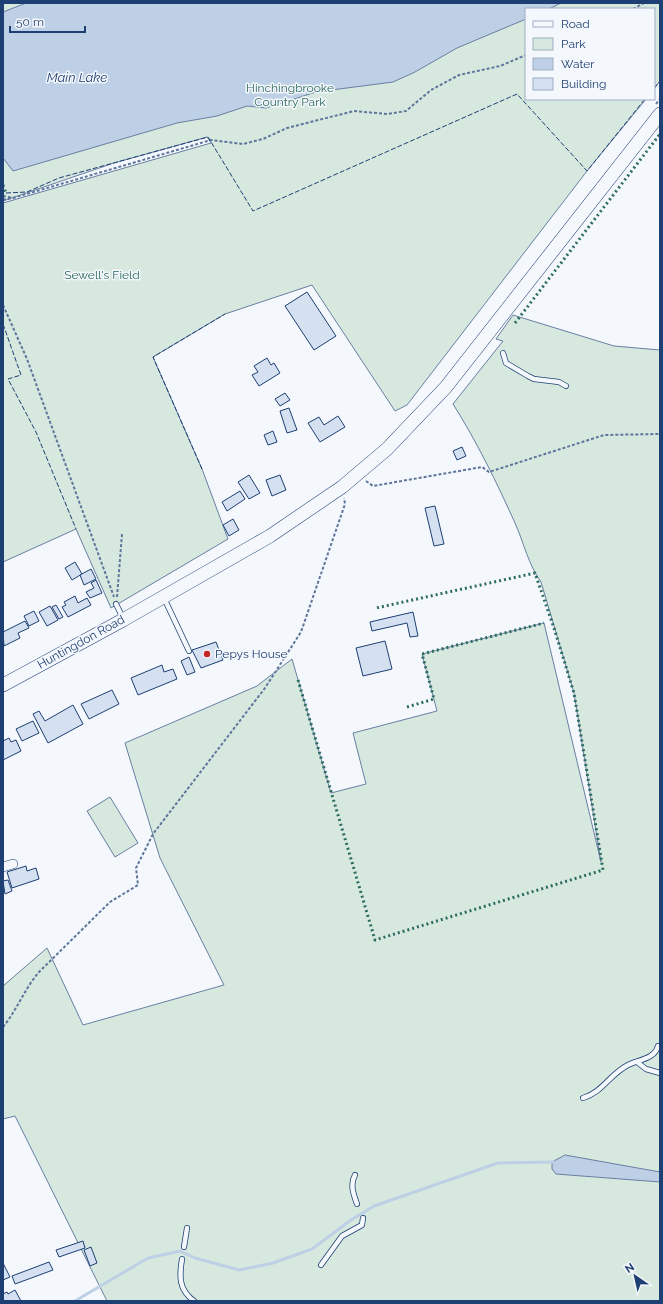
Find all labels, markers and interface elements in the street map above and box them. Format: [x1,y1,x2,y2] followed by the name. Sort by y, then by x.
[10,8,85,34] scale bar
[525,8,655,100] legend
[16,15,44,29] text: 50 m
[561,17,590,31] text: Road
[561,37,586,51] text: Park
[561,57,595,71] text: Water
[47,70,107,85] water label: Main Lake
[561,77,607,91] text: Building
[246,81,334,109] park label: Hinchingbrooke Country Park
[64,268,140,282] park label: Sewell's Field
[35,612,127,672] street label: Huntingdon Road
[215,647,288,661] place label: Pepys House
[202,649,212,659] marker: Pepys House
[615,1256,655,1296] north arrow
[623,1260,637,1276] text: N

